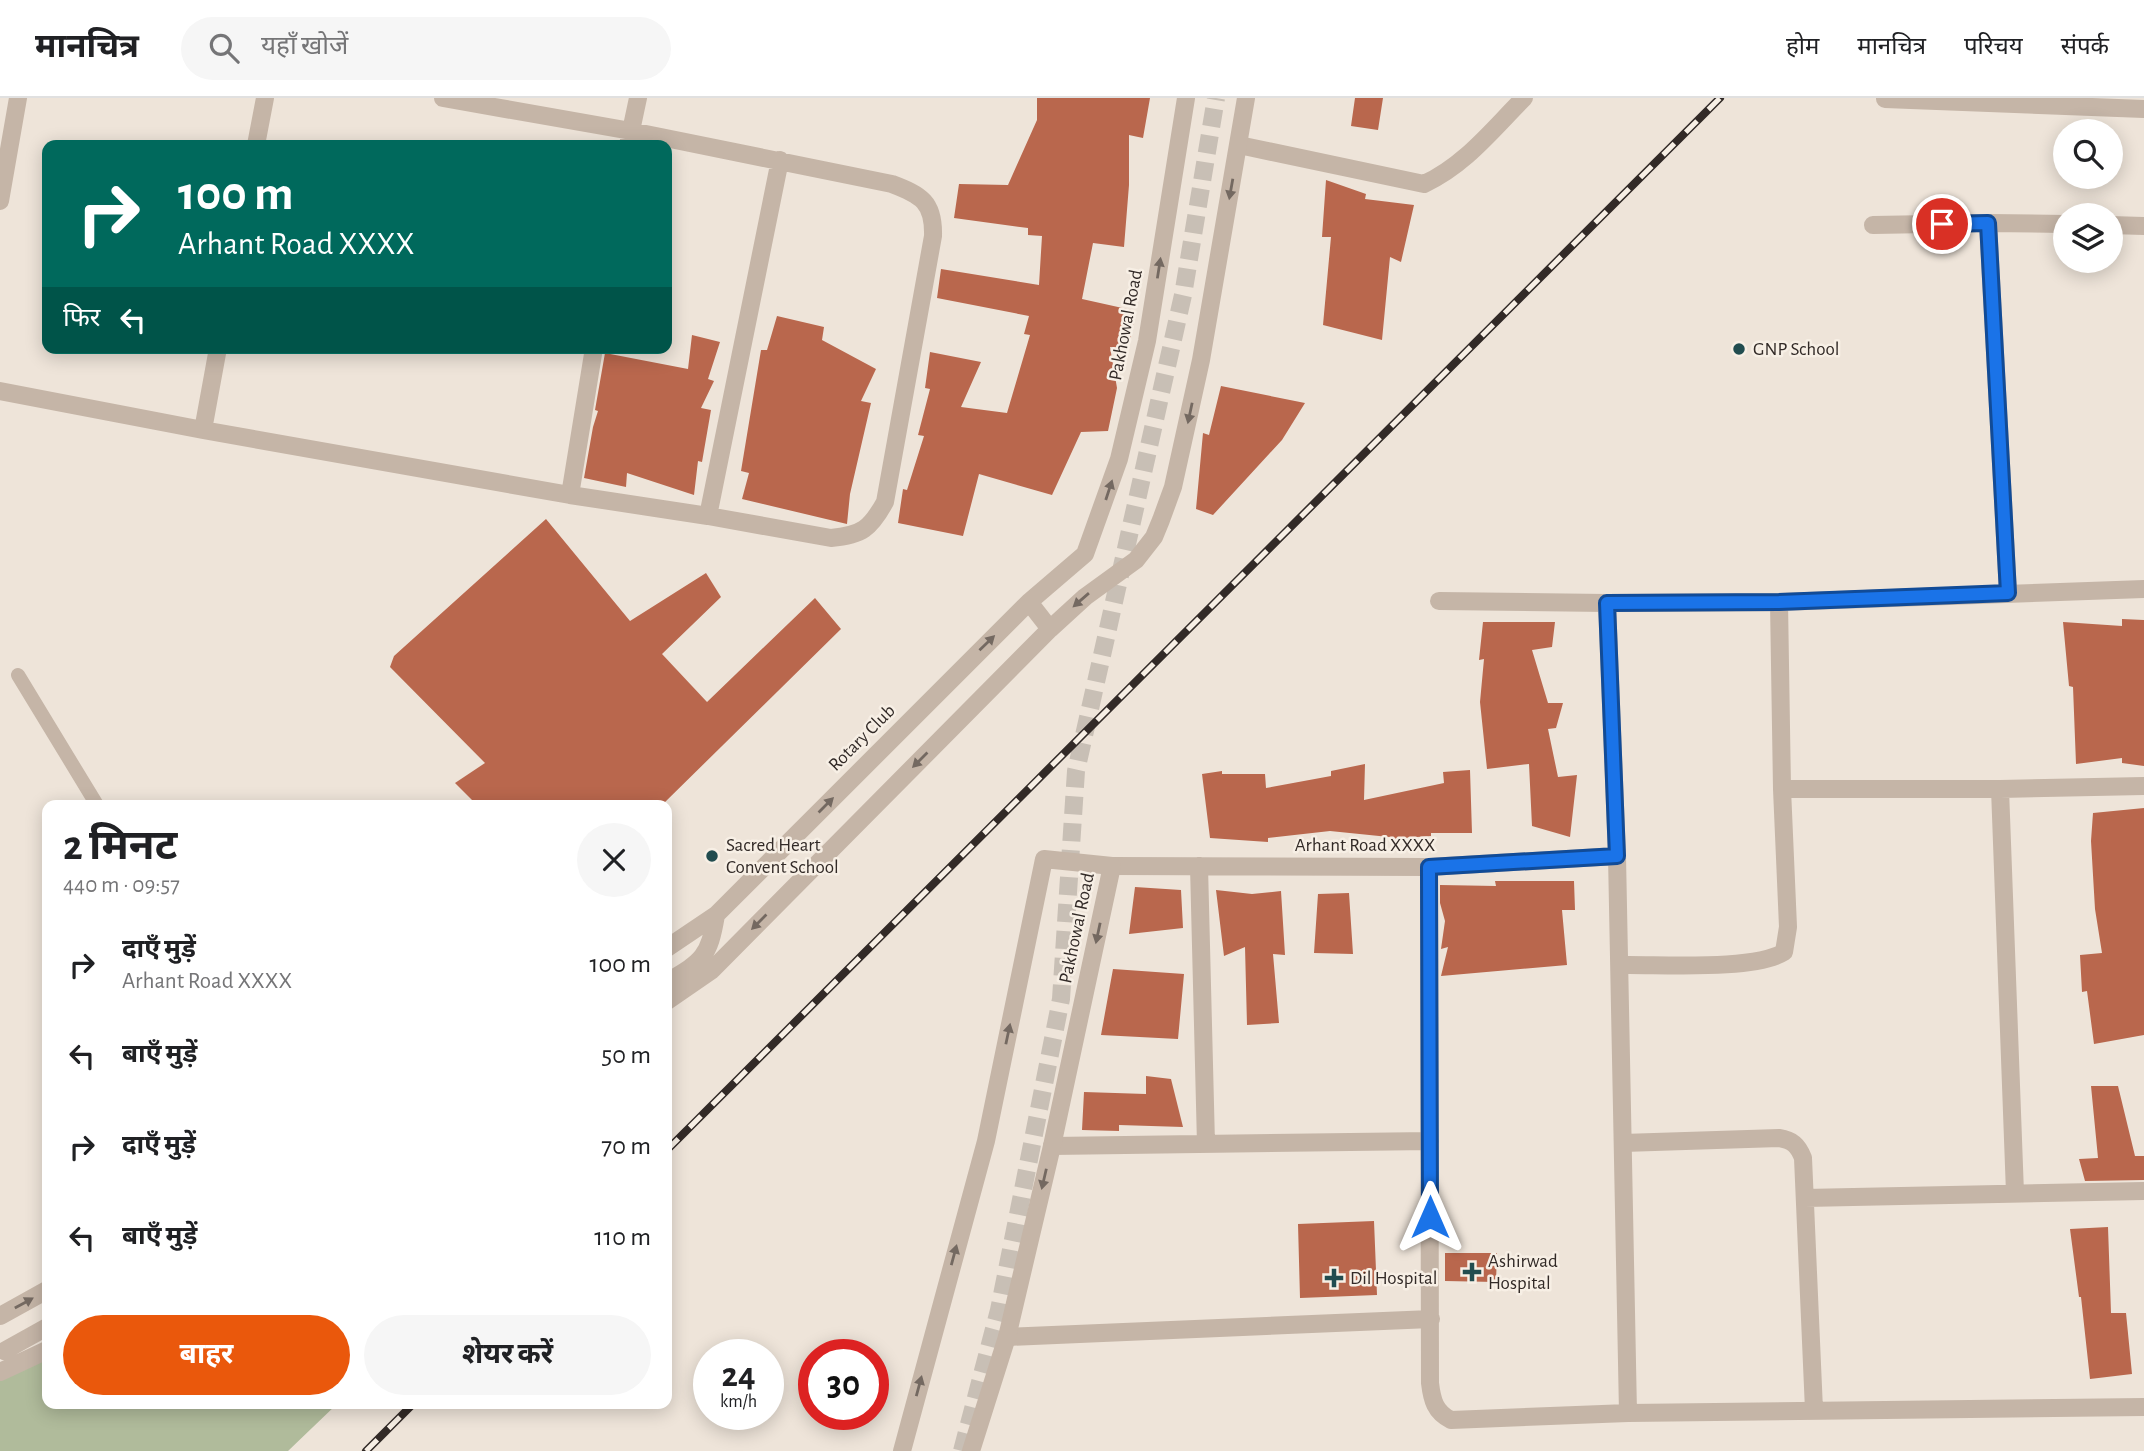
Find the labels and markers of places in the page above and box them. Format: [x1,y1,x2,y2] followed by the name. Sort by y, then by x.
[1912,194,1972,254] pin
[1753,340,1840,359] place label: GNP School
[1731,341,1747,357] marker: GNP School
[726,836,839,877] place label: Sacred Heart Convent School
[704,848,720,864] marker: Sacred Heart Convent School
[1488,1252,1558,1293] place label: Ashirwad Hospital
[1462,1262,1482,1282] marker: Ashirwad Hospital
[1324,1268,1344,1288] marker: Dil Hospital
[1350,1269,1437,1288] place label: Dil Hospital

